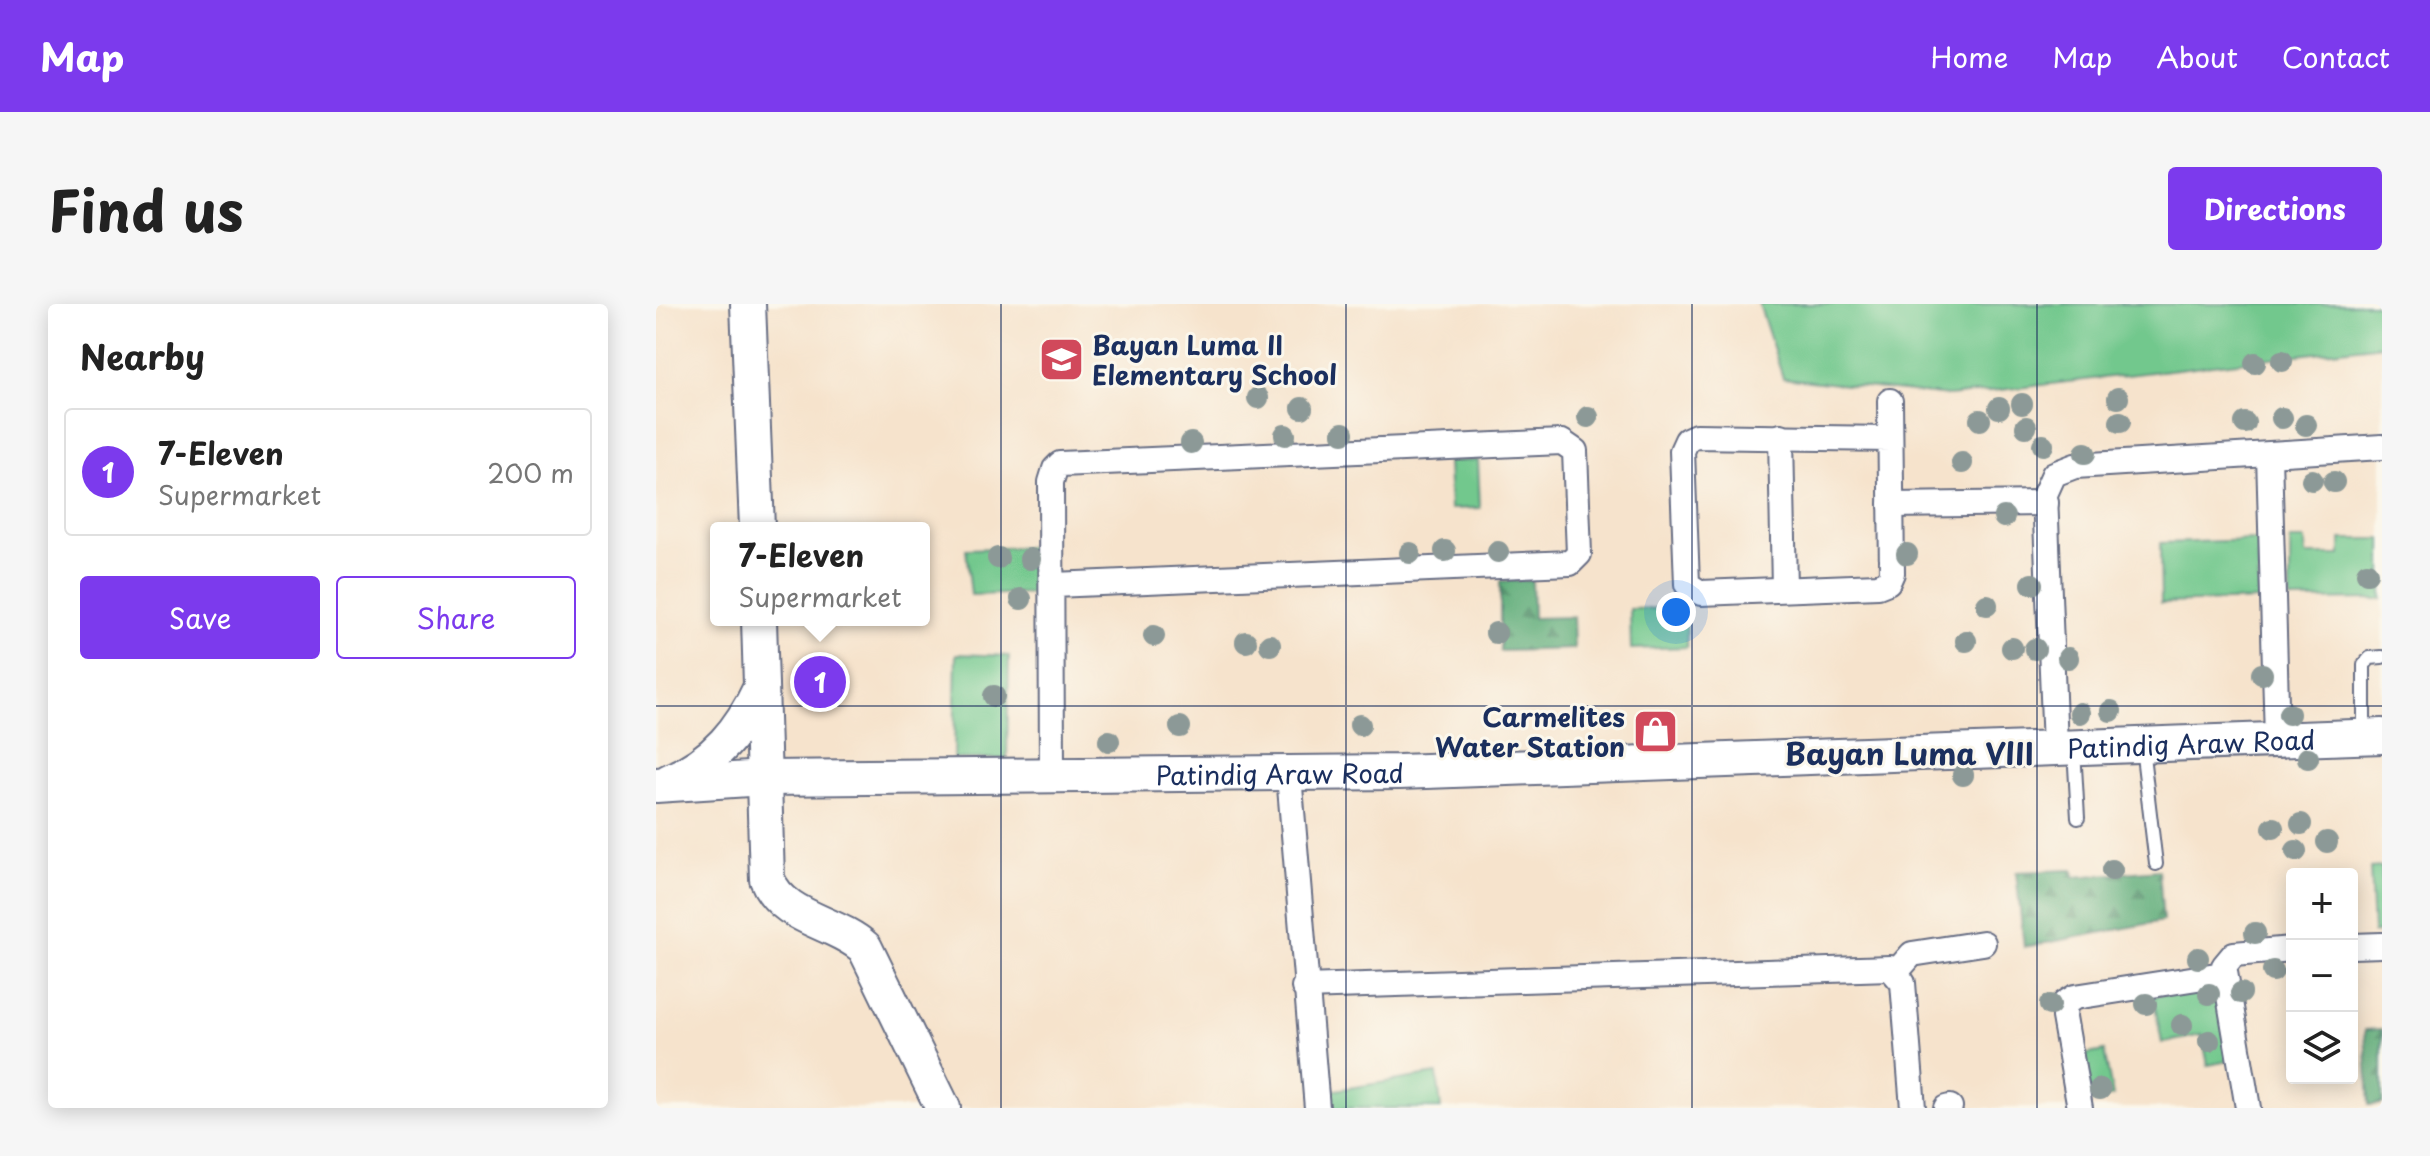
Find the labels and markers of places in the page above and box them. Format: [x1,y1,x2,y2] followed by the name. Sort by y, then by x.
[1092,325,1337,394] place label: Bayan Luma II Elementary School
[1037,335,1085,383] school or university icon: Bayan Luma II Elementary School
[794,652,846,712] pin: 1
[1435,697,1625,766] place label: Carmelites Water Station
[1632,707,1680,755] shop icon: Carmelites Water Station

